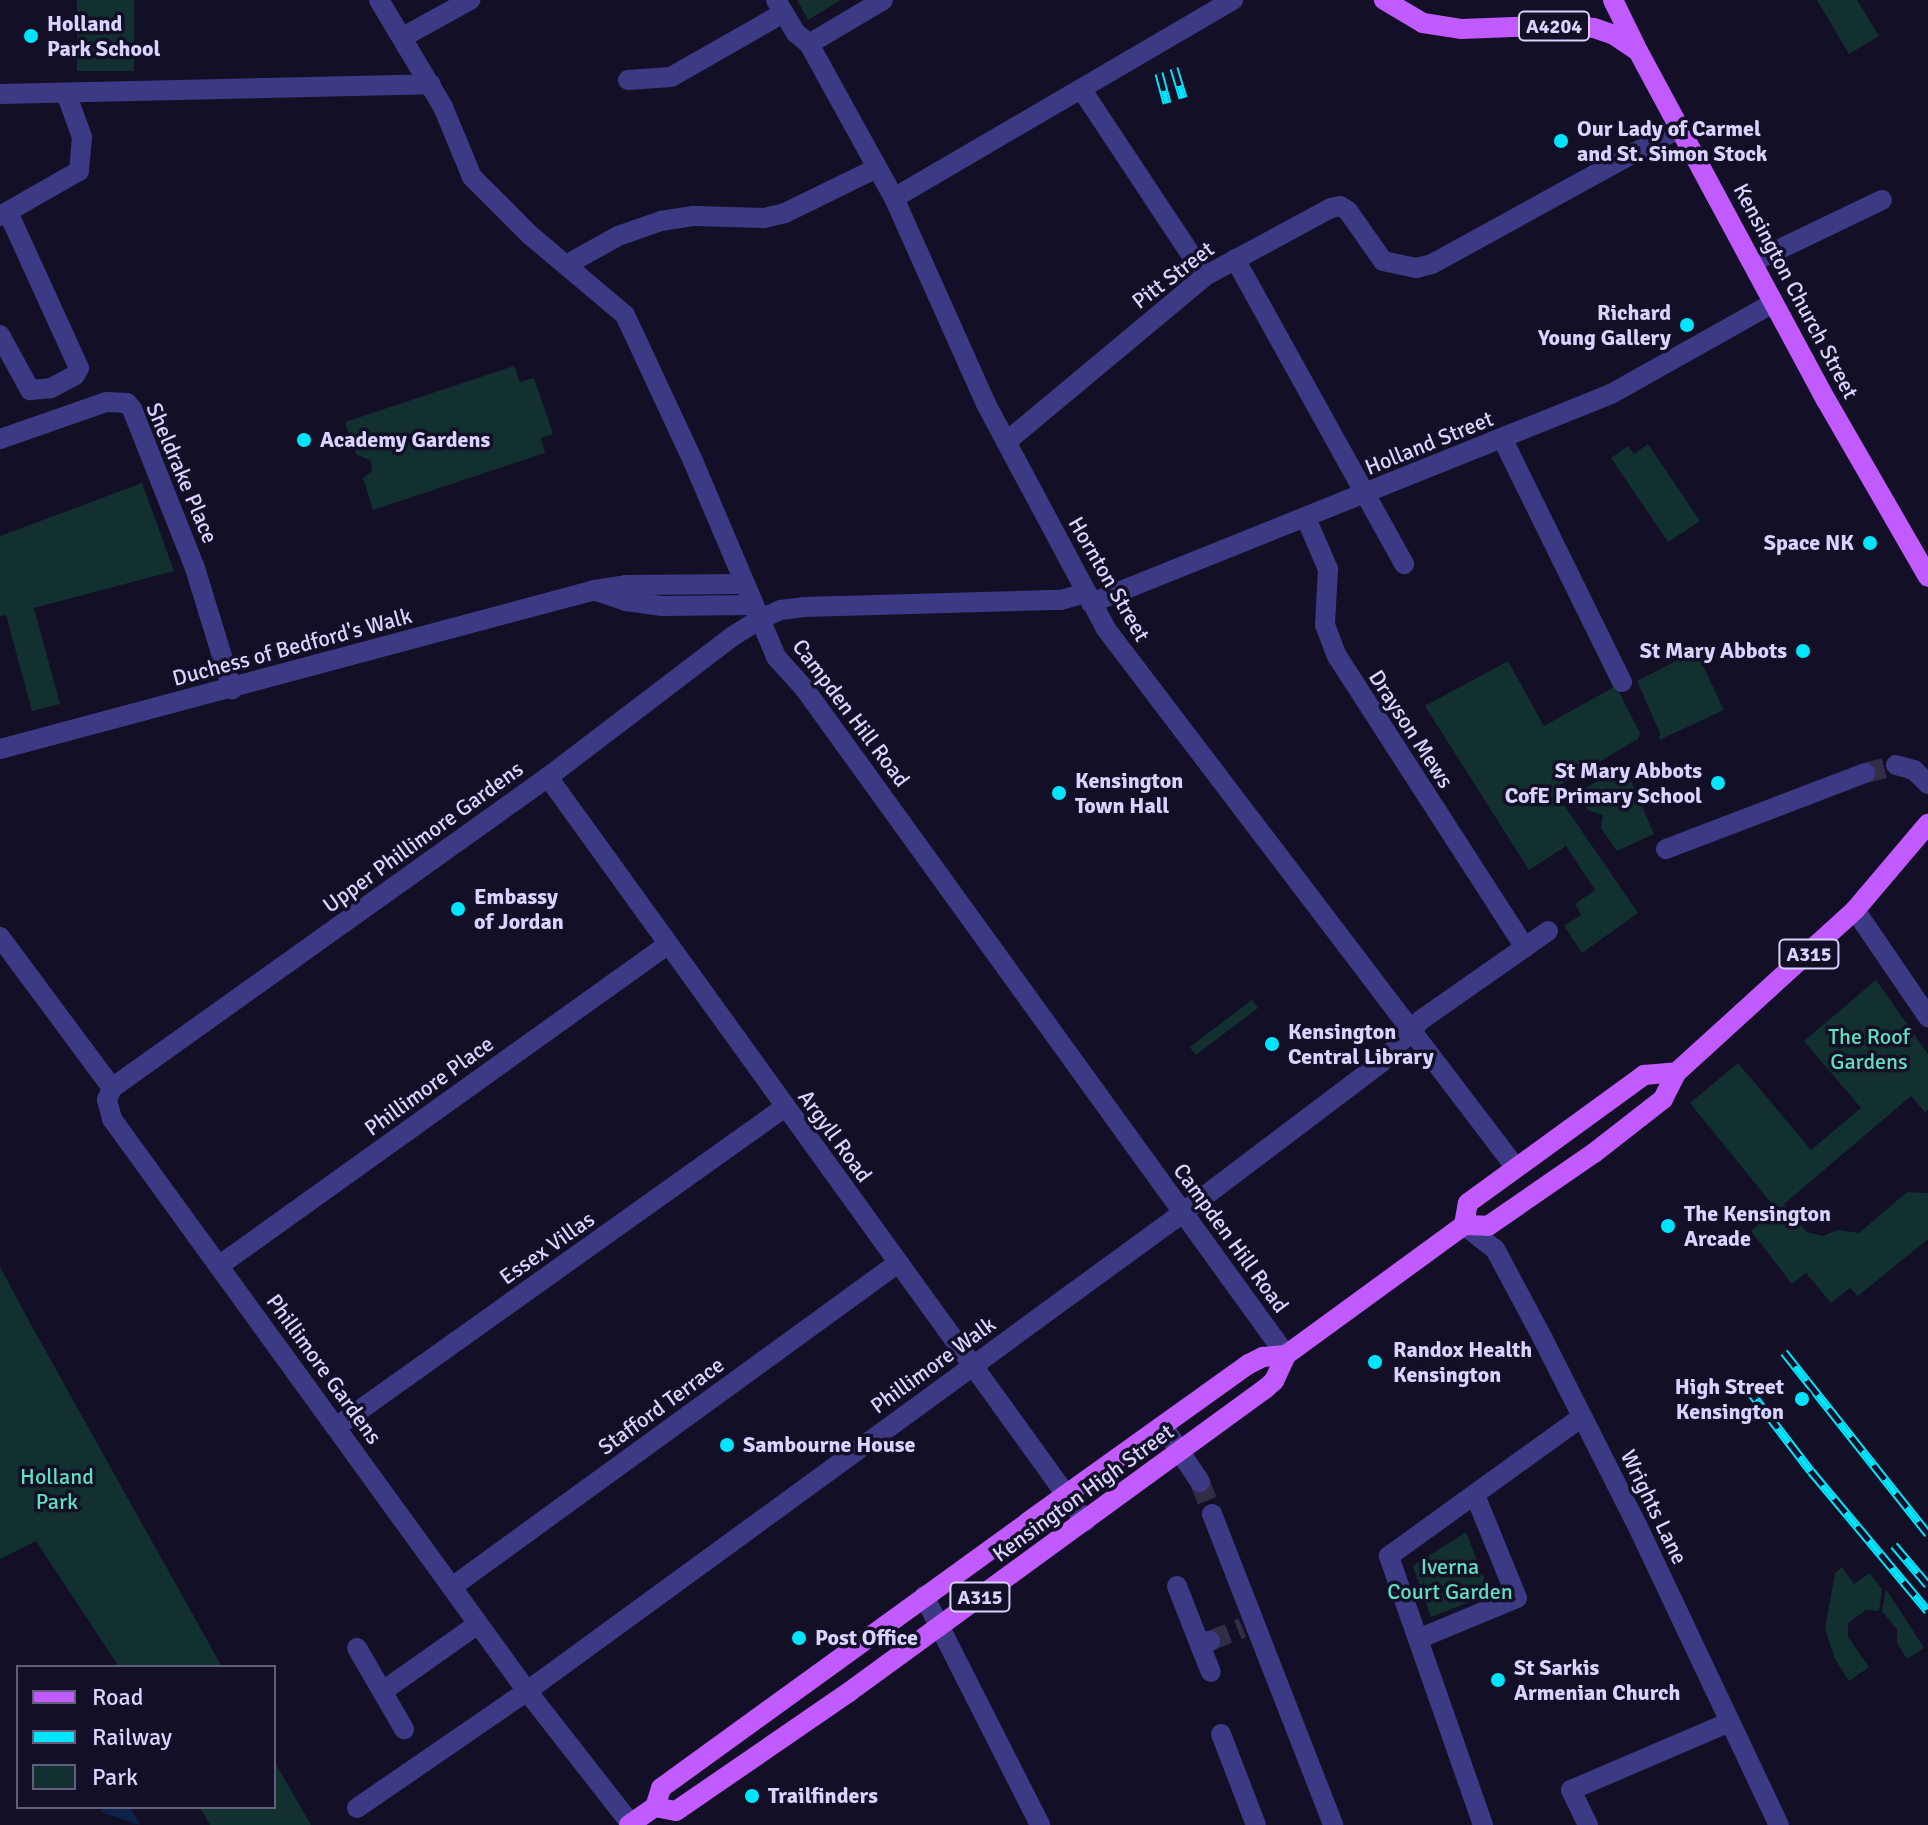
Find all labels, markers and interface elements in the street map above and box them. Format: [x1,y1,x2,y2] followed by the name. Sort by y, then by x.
[47,10,160,62] place label: Holland Park School
[1518,10,1590,42] road number: A4204
[22,27,40,45] marker: Holland Park School
[1577,115,1767,166] place label: Our Lady of Carmel and St. Simon Stock
[1552,132,1570,150] marker: Our Lady of Carmel and St. Simon Stock
[1728,179,1864,403] street label: Kensington Church Street
[1127,236,1219,314] street label: Pitt Street
[1538,299,1671,350] place label: Richard Young Gallery
[1678,316,1696,334] marker: Richard Young Gallery
[141,399,223,547] street label: Sheldrake Place
[1361,405,1497,481] street label: Holland Street
[320,427,490,453] place label: Academy Gardens
[295,431,313,449] marker: Academy Gardens
[1063,512,1155,646] street label: Hornton Street
[1764,530,1854,556] place label: Space NK
[1861,534,1879,552] marker: Space NK
[169,602,415,692] street label: Duchess of Bedford's Walk
[787,634,915,792] street label: Campden Hill Road
[1640,638,1787,664] place label: St Mary Abbots
[1794,642,1812,660] marker: St Mary Abbots
[1363,665,1459,793] street label: Drayson Mews
[318,756,528,918] street label: Upper Phillimore Gardens
[1505,757,1702,808] place label: St Mary Abbots CofE Primary School
[1075,767,1183,818] place label: Kensington Town Hall
[1709,774,1727,792] marker: St Mary Abbots CofE Primary School
[1050,784,1068,802] marker: Kensington Town Hall
[474,883,564,934] place label: Embassy of Jordan
[449,900,467,918] marker: Embassy of Jordan
[1777,938,1841,970] road number: A315
[1288,1018,1434,1070] place label: Kensington Central Library
[1828,1023,1910,1074] park label: The Roof Gardens
[359,1030,499,1142] street label: Phillimore Place
[1263,1035,1281,1053] marker: Kensington Central Library
[793,1085,877,1187] street label: Argyll Road
[1168,1158,1294,1318] street label: Campden Hill Road
[1684,1200,1831,1252] place label: The Kensington Arcade
[494,1206,600,1290] street label: Essex Villas
[1659,1217,1677,1235] marker: The Kensington Arcade
[261,1289,387,1449] street label: Phillimore Gardens
[865,1311,1001,1419] street label: Phillimore Walk
[1393,1336,1532,1388] place label: Randox Health Kensington
[593,1351,729,1461] street label: Stafford Terrace
[1364,1351,1386,1373] marker: Randox Health Kensington
[1675,1373,1784,1424] place label: High Street Kensington
[1791,1388,1813,1410] marker: High Street Kensington
[987,1418,1179,1568] street label: Kensington High Street
[743,1432,916,1458] place label: Sambourne House
[718,1436,736,1454] marker: Sambourne House
[1615,1446,1693,1568] street label: Wrights Lane
[20,1463,94,1514] park label: Holland Park
[1387,1553,1513,1604] park label: Iverna Court Garden
[948,1581,1012,1613] road number: A315
[815,1625,918,1651] place label: Post Office
[790,1629,808,1647] marker: Post Office
[1514,1654,1680,1706] place label: St Sarkis Armenian Church
[16,1665,276,1809] legend
[1489,1671,1507,1689] marker: St Sarkis Armenian Church
[92,1682,143,1712] text: Road
[92,1722,172,1752] text: Railway
[92,1762,138,1792] text: Park
[768,1783,878,1809] place label: Trailfinders
[743,1787,761,1805] marker: Trailfinders

